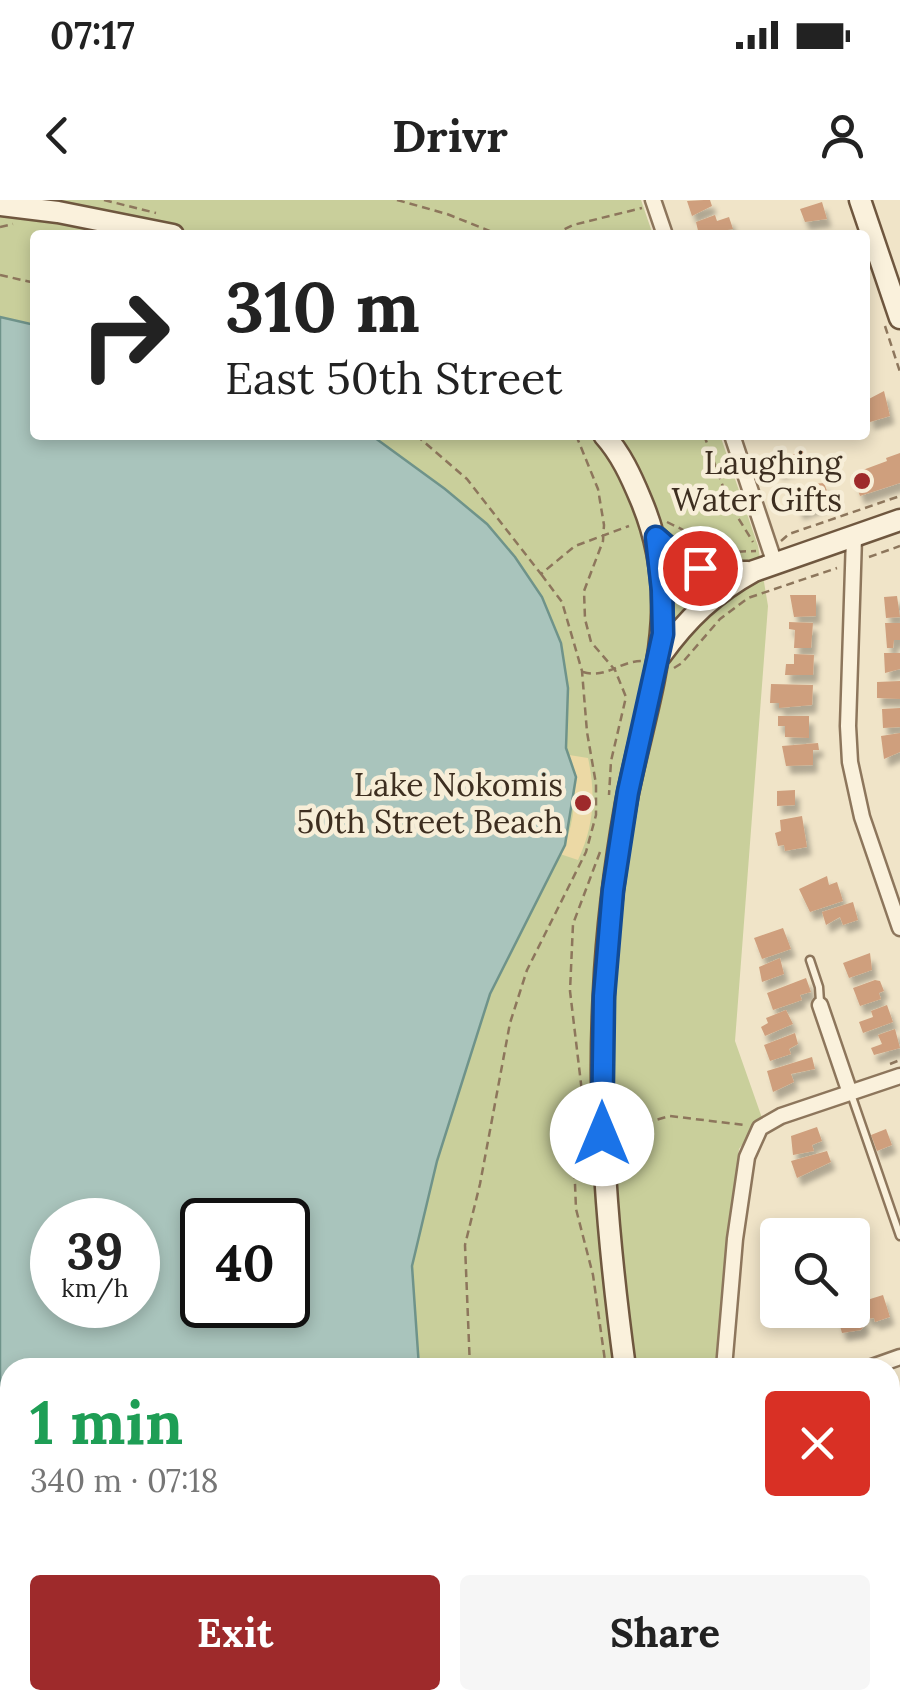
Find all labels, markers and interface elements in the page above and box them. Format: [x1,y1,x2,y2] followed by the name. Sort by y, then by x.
[50,11,135,59] text: 07:17
[392,107,508,164] text: Drivr
[30,108,85,163] icon: back
[815,108,870,163] icon: person
[225,262,420,351] text: 310 m
[60,270,190,400] icon: right
[225,349,563,406] text: East 50th Street
[671,442,843,520] place label: Laughing Water Gifts
[851,470,873,492] marker: Laughing Water Gifts
[658,526,743,611] pin
[673,541,728,596] icon: arrive
[297,764,563,842] place label: Lake Nokomis 50th Street Beach
[572,792,594,814] marker: Lake Nokomis 50th Street Beach
[550,1082,654,1186] position arrow
[180,1198,310,1328] speed limit sign: 40
[760,1218,870,1328] map controls
[760,1218,870,1328] button: search
[67,1219,123,1283] text: 39
[61,1272,129,1304] text: km/h
[30,1384,183,1460] text: 1 min
[765,1391,870,1496] button: close
[30,1460,218,1501] text: 340 m · 07:18
[30,1575,440,1690] button: Exit
[460,1575,870,1690] button: Share

